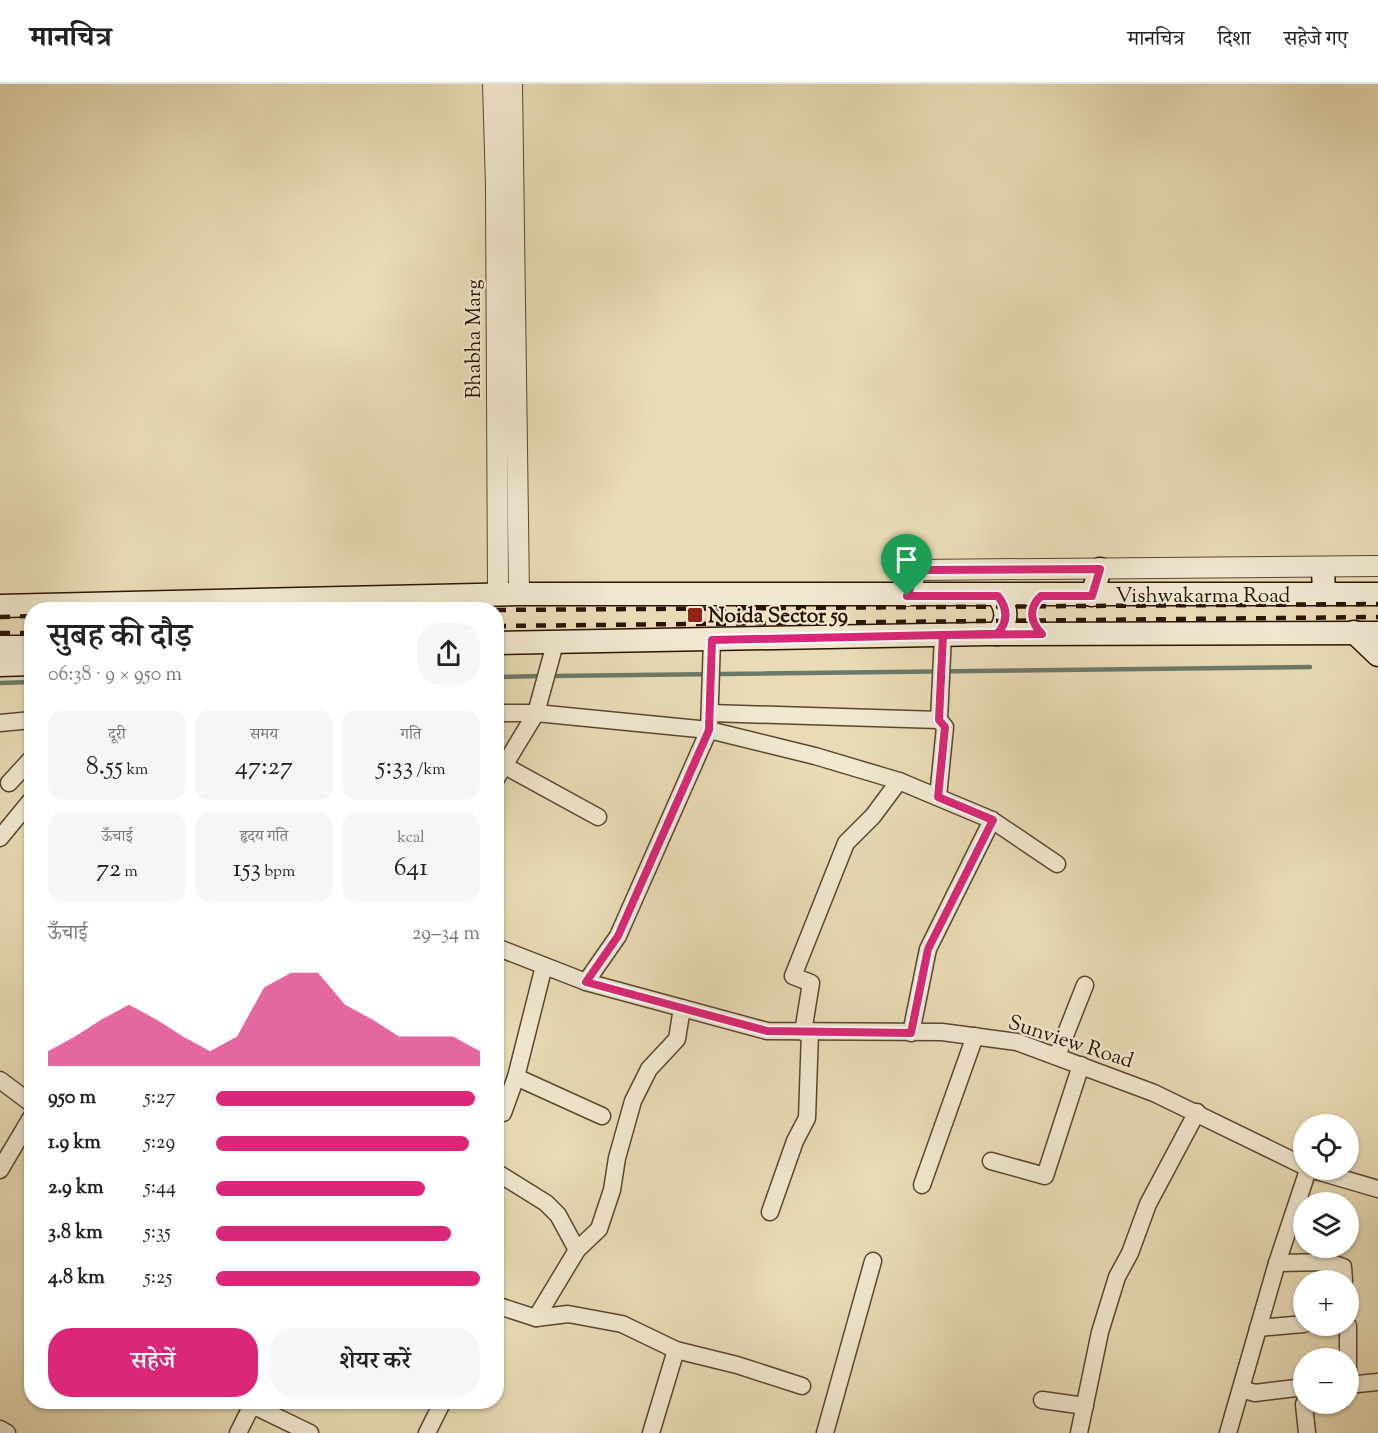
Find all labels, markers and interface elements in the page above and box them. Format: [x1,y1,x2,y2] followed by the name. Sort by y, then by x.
[30,19,112,59] text: मानचित्र
[1127,25,1184,55] text: मानचित्र
[1217,25,1251,55] text: दिशा
[1284,25,1348,55] text: सहेजे गए
[460,279,490,399] street label: Bhabha Marg
[881,534,932,596] pin
[890,543,923,576] icon: arrive
[1116,582,1291,612] street label: Vishwakarma Road
[708,602,848,632] place label: Noida Sector 59
[686,606,704,624] marker: Noida Sector 59
[48,614,192,662] text: सुबह की दौड़
[417,622,480,685] button: share
[48,661,182,690] text: 06:38 · 9 × 950 m
[108,724,126,747] text: दूरी
[250,724,278,747] text: समय
[401,724,421,747] text: गति
[86,749,123,786] text: 8.55
[235,749,293,786] text: 47:27
[376,749,413,786] text: 5:33
[123,759,148,782] text: km
[413,759,446,782] text: /km
[101,826,133,849] text: ऊँचाई
[240,826,288,849] text: हृदय गति
[397,827,425,850] text: kcal
[394,850,428,887] text: 641
[96,851,121,888] text: 72
[233,851,261,888] text: 153
[121,861,138,884] text: m
[261,861,295,884] text: bpm
[48,920,87,949] text: ऊँचाई
[412,920,480,949] text: 29–34 m
[1004,1009,1137,1077] street label: Sunview Road
[48,1084,96,1113] text: 950 m
[144,1084,175,1113] text: 5:27
[1293,1114,1359,1414] map controls
[1293,1114,1359,1180] button: locate
[48,1129,101,1158] text: 1.9 km
[144,1129,175,1158] text: 5:29
[48,1174,103,1203] text: 2.9 km
[144,1174,176,1203] text: 5:44
[1293,1192,1359,1258] button: layers
[48,1219,103,1248] text: 3.8 km
[144,1219,171,1248] text: 5:35
[48,1264,105,1293] text: 4.8 km
[144,1264,172,1293] text: 5:25
[1293,1270,1359,1336] button: +
[48,1328,258,1397] button: सहेजें
[270,1328,480,1397] button: शेयर करें
[1293,1348,1359,1414] button: −

